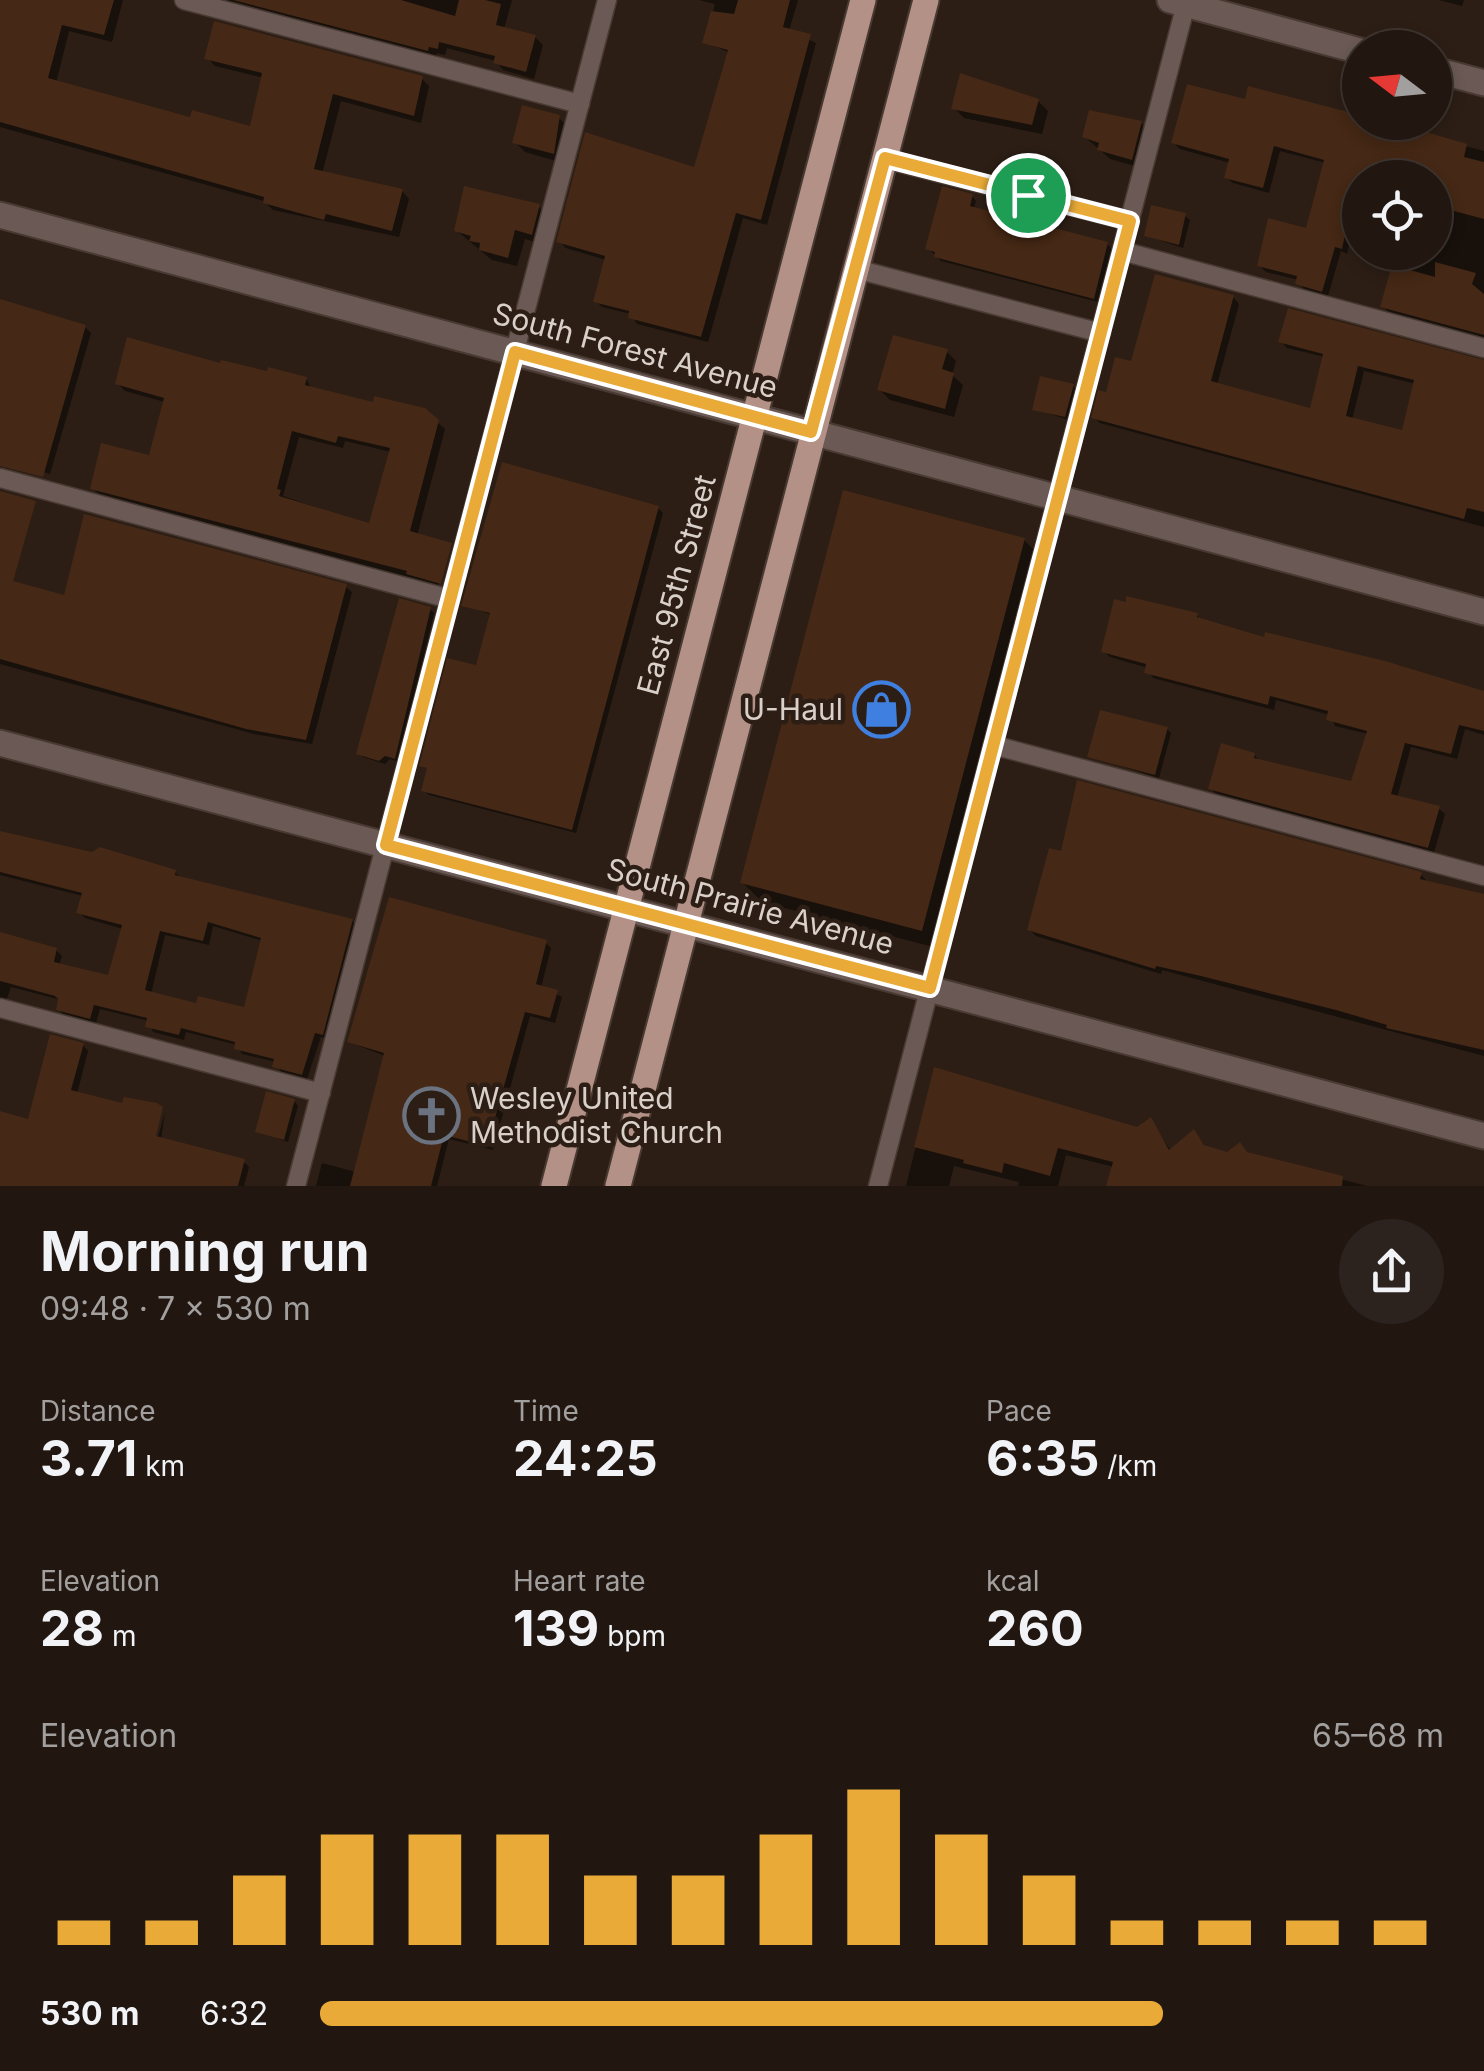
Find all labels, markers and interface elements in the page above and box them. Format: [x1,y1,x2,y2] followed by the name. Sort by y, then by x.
[1342,30,1452,140] north arrow
[1342,30,1452,270] map controls
[986,153,1071,238] pin
[1342,160,1452,270] button: locate
[1001,168,1056,223] icon: arrive
[489,295,782,405] street label: South Forest Avenue
[629,471,723,699] street label: East 95th Street
[852,680,912,740] shop icon: U-Haul
[743,691,843,727] place label: U-Haul
[603,850,898,962] street label: South Prairie Avenue
[470,1080,723,1150] place label: Wesley United Methodist Church
[401,1086,461,1146] church icon: Wesley United Methodist Church
[40,1218,370,1284] text: Morning run
[1339,1219,1444,1324] button: share
[40,1289,311,1328] text: 09:48 · 7 × 530 m
[40,1394,156,1428] text: Distance
[513,1394,579,1428] text: Time
[986,1394,1052,1428] text: Pace
[40,1428,137,1488] text: 3.71
[513,1428,658,1488] text: 24:25
[986,1428,1099,1488] text: 6:35
[137,1449,185,1483] text: km
[1099,1449,1157,1483] text: /km
[40,1564,160,1598] text: Elevation
[513,1564,646,1598] text: Heart rate
[986,1564,1040,1598] text: kcal
[40,1598,104,1658] text: 28
[513,1598,599,1658] text: 139
[986,1598,1084,1658] text: 260
[104,1619,136,1653] text: m
[599,1619,666,1653] text: bpm
[40,1716,177,1755] text: Elevation
[1312,1716,1444,1755] text: 65–68 m
[40,1994,139,2033] text: 530 m
[200,1994,268,2033] text: 6:32

